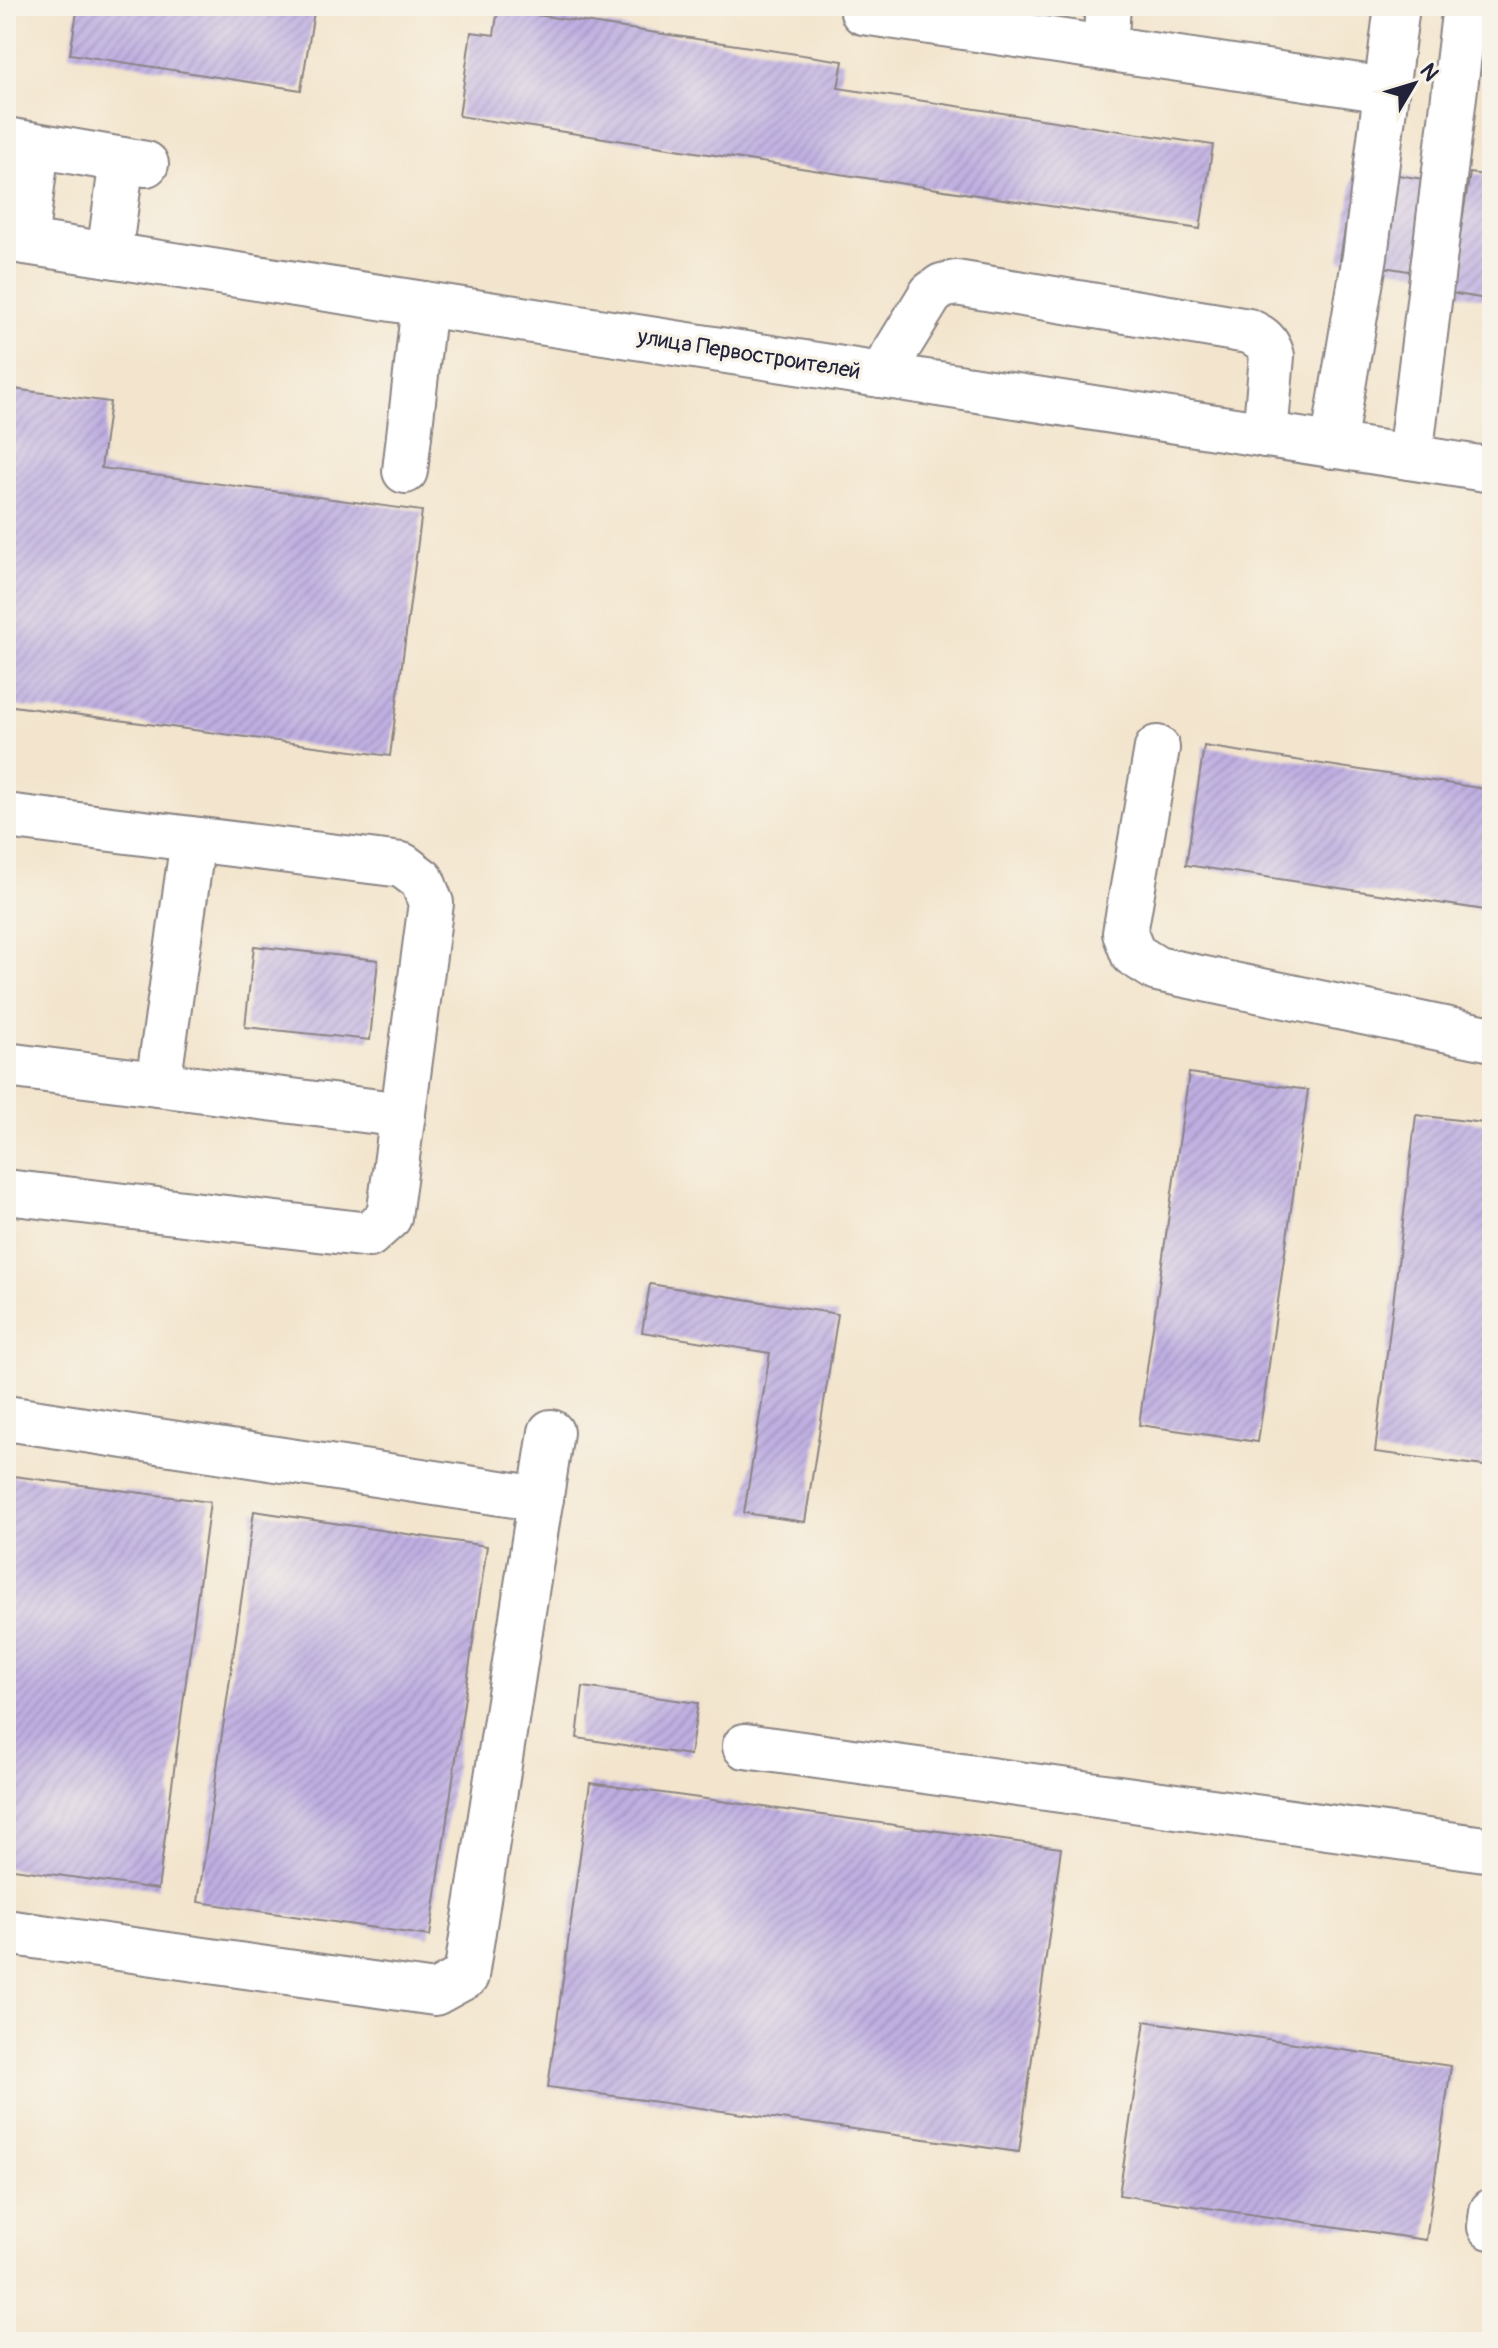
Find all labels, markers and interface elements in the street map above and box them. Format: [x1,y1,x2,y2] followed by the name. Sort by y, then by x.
[1374,44,1454,124] north arrow
[1413,58,1445,87] text: N
[635,322,862,385] street label: улица Первостроителей

